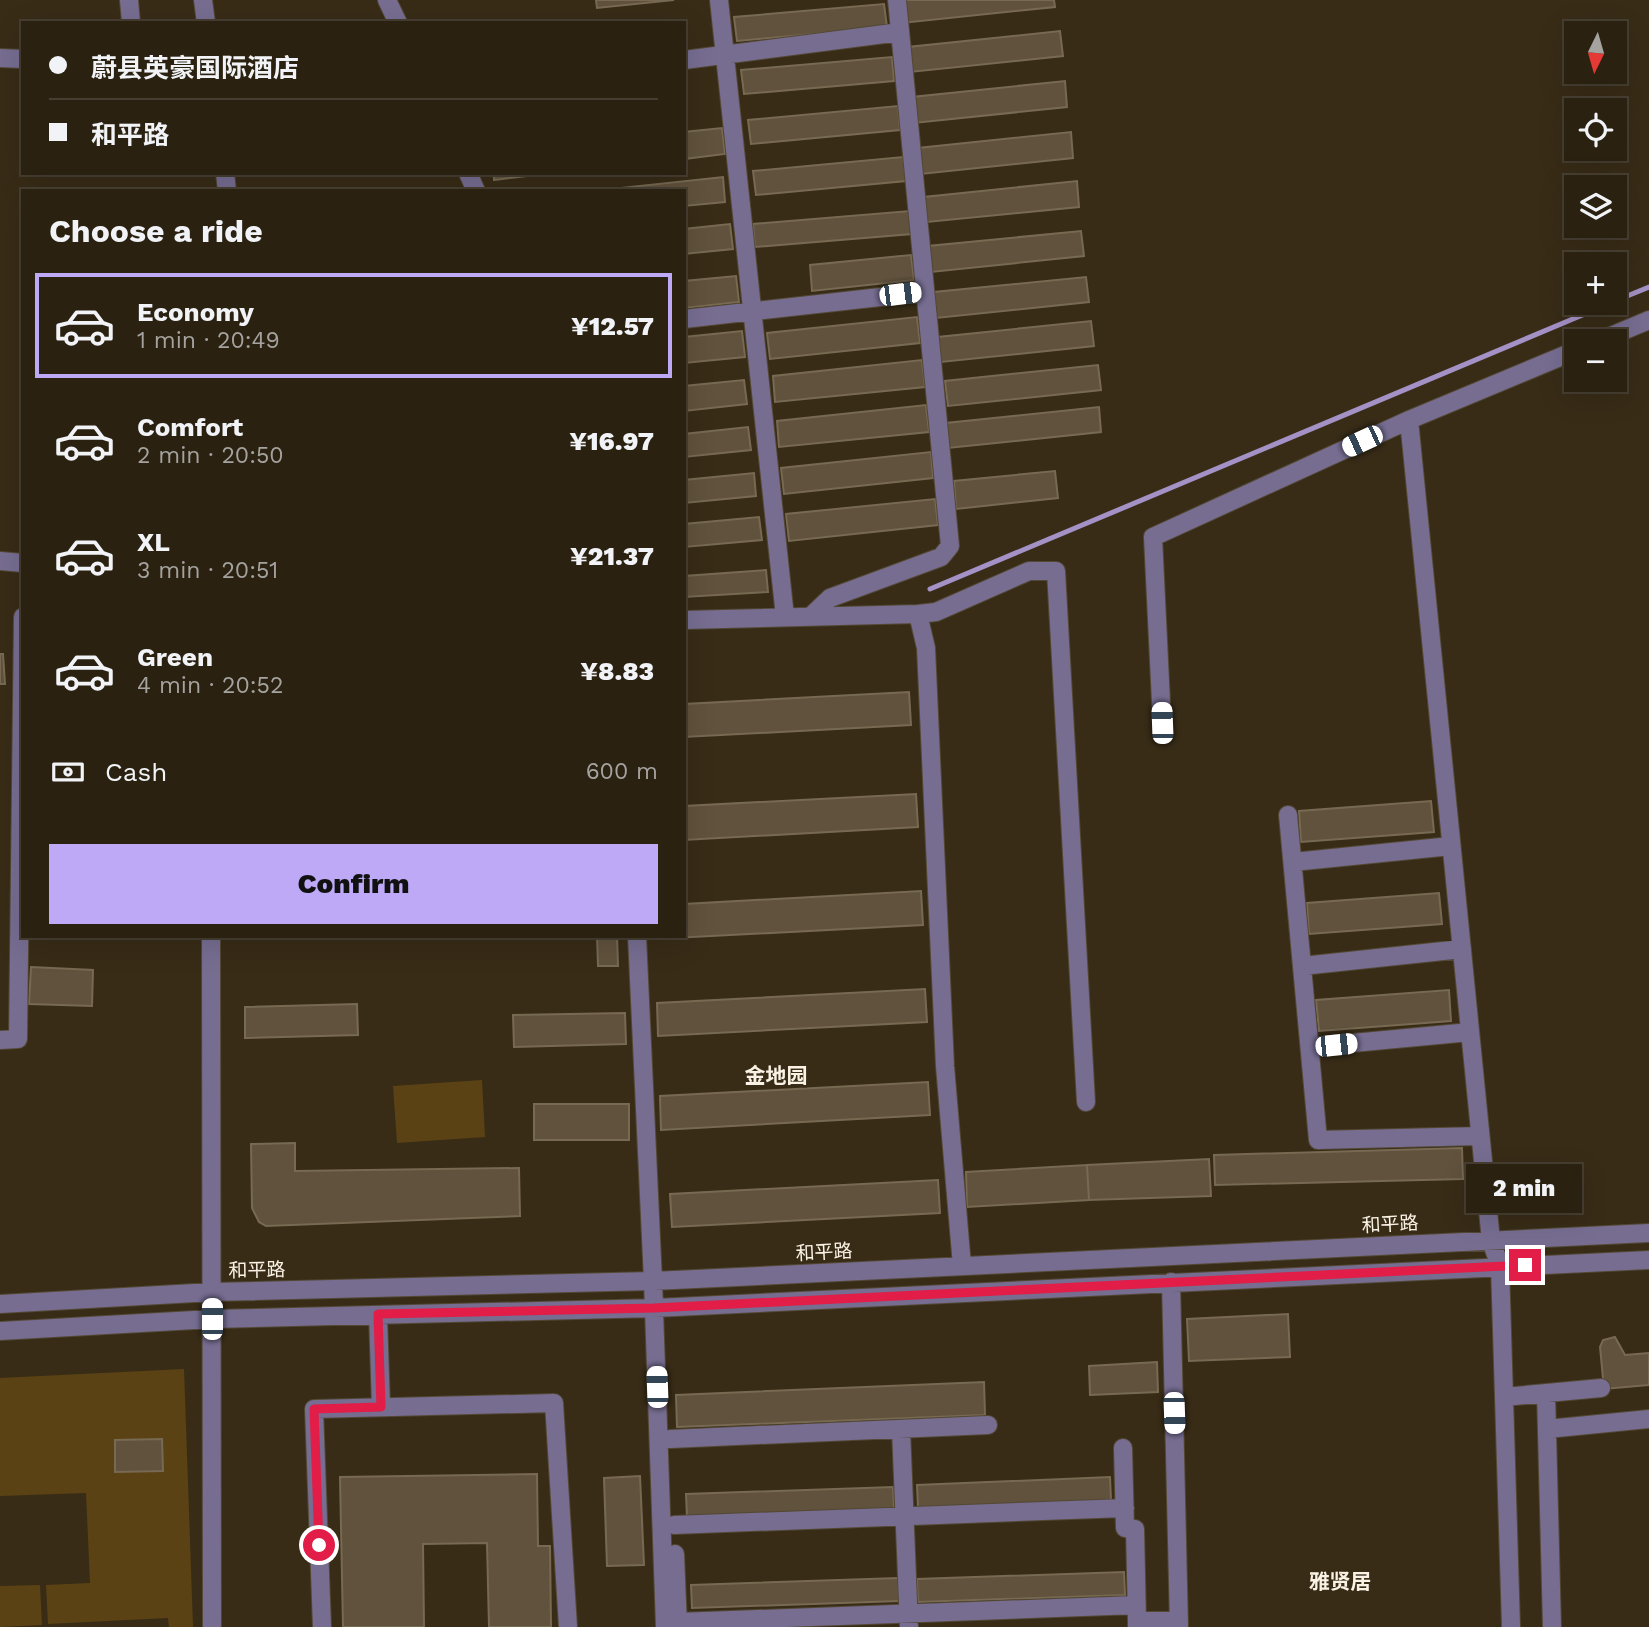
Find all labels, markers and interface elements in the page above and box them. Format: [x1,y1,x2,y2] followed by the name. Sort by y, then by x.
[1564,21,1628,84] north arrow
[1564,21,1627,392] map controls
[91,53,299,83] text: 蔚县英豪国际酒店
[1564,98,1627,161] button: locate
[91,120,169,150] text: 和平路
[1564,175,1627,238] button: layers
[49,212,263,250] text: Choose a ride
[1564,252,1627,315] button: +
[878,281,923,307] car
[53,294,116,357] icon: car
[137,297,254,327] text: Economy
[571,311,654,341] text: ¥12.57
[137,327,280,354] text: 1 min · 20:49
[1564,329,1627,392] button: −
[53,409,116,472] icon: car
[137,412,243,442] text: Comfort
[1339,423,1386,459] car
[569,426,654,456] text: ¥16.97
[137,442,284,469] text: 2 min · 20:50
[53,524,116,587] icon: car
[137,527,170,557] text: XL
[570,541,654,571] text: ¥21.37
[137,557,278,584] text: 3 min · 20:51
[53,639,116,702] icon: car
[137,642,213,672] text: Green
[580,656,654,686] text: ¥8.83
[137,672,283,699] text: 4 min · 20:52
[1151,702,1174,744] car
[49,753,87,791] icon: cash
[105,757,167,787] text: Cash
[586,758,658,785] text: 600 m
[49,844,658,924] button: Confirm
[1315,1032,1358,1058] car
[745,1063,808,1088] district label: 金地园
[1467,1164,1583,1212] callout: 2 min
[1493,1175,1555,1202] text: 2 min
[1361,1211,1419,1237] street label: 和平路
[795,1239,853,1265] street label: 和平路
[1509,1249,1541,1281] route end
[228,1258,286,1282] street label: 和平路
[202,1298,223,1340] car
[646,1366,669,1408] car
[1163,1392,1186,1434] car
[303,1529,335,1561] route start
[1309,1569,1372,1594] district label: 雅贤居

